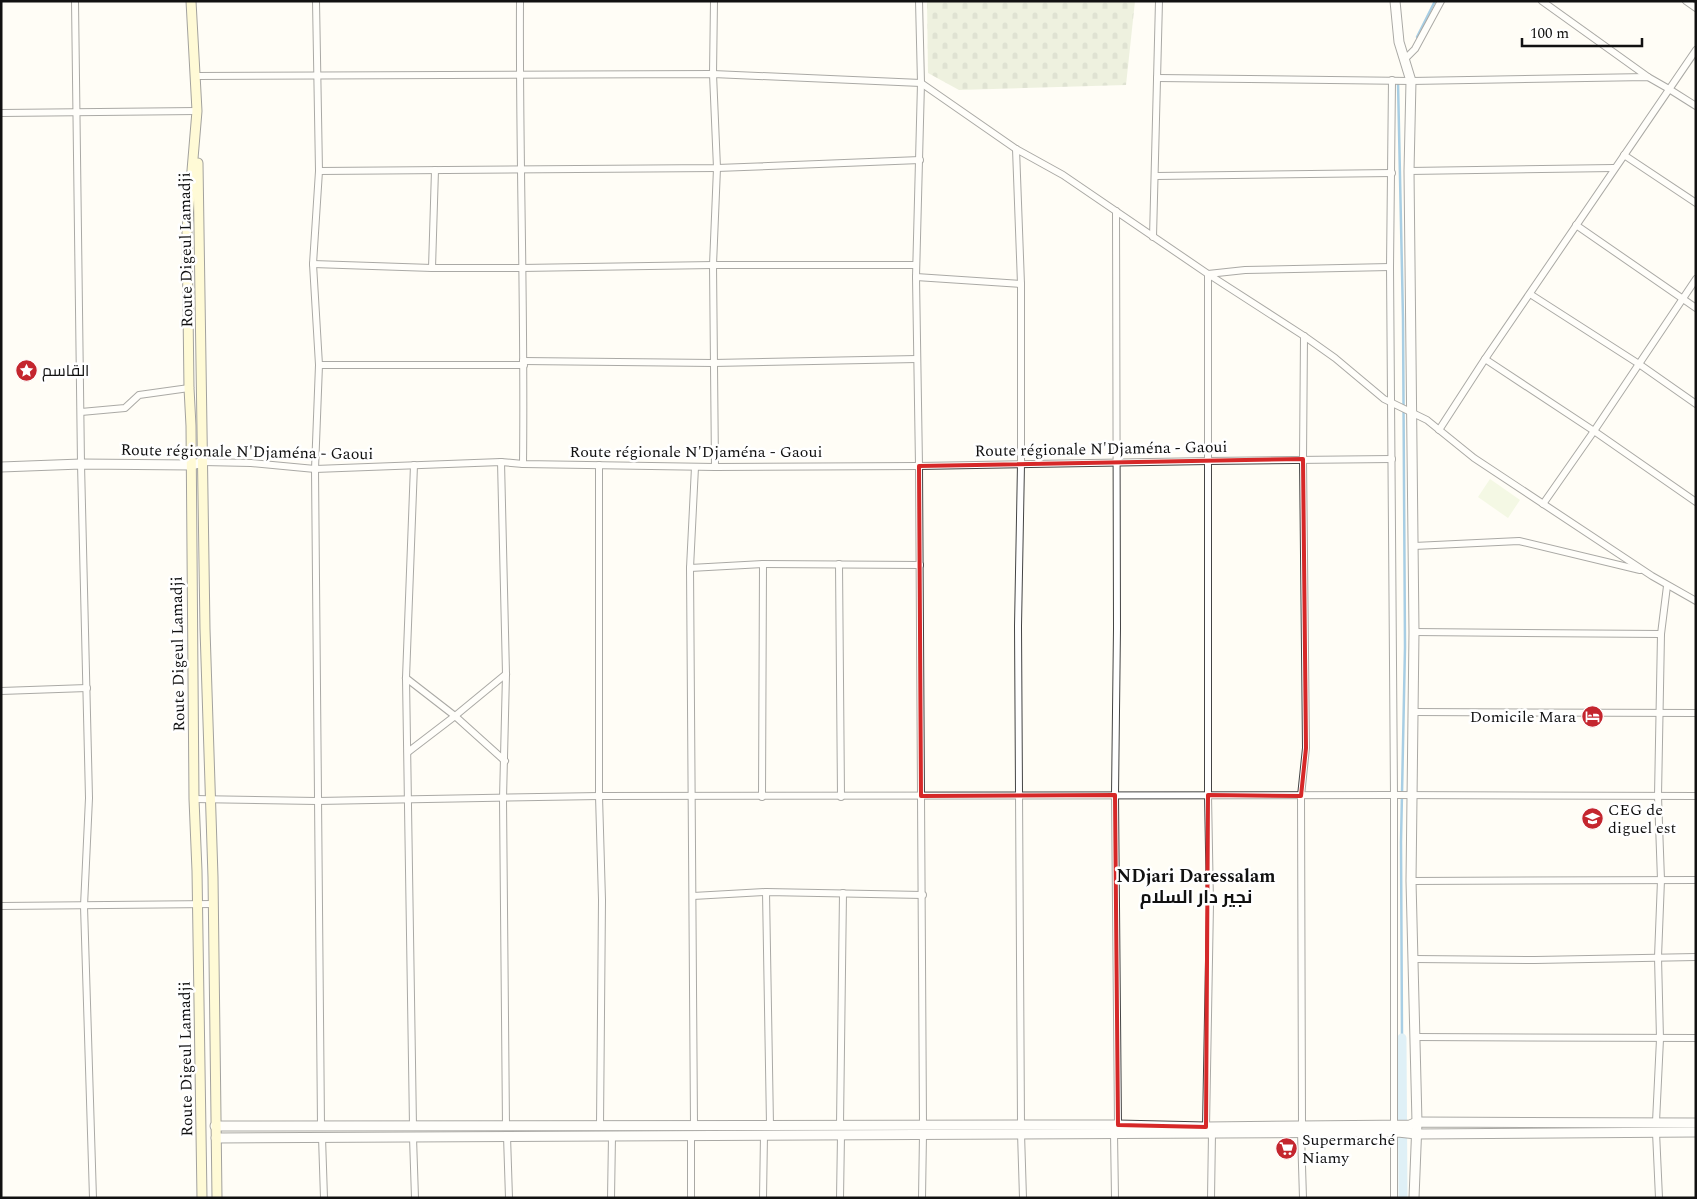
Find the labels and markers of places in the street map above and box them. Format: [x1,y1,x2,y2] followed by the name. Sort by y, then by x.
[14,358,38,382] place icon: القاسم
[42,359,89,383] place label: القاسم
[1580,704,1604,728] hotel icon: Domicile Mara
[1470,705,1576,729] place label: Domicile Mara
[1608,798,1677,840] place label: CEG de diguel est
[1580,806,1604,830] school or university icon: CEG de diguel est
[1302,1128,1396,1170] place label: Supermarché Niamy
[1274,1136,1298,1160] supermarket icon: Supermarché Niamy

